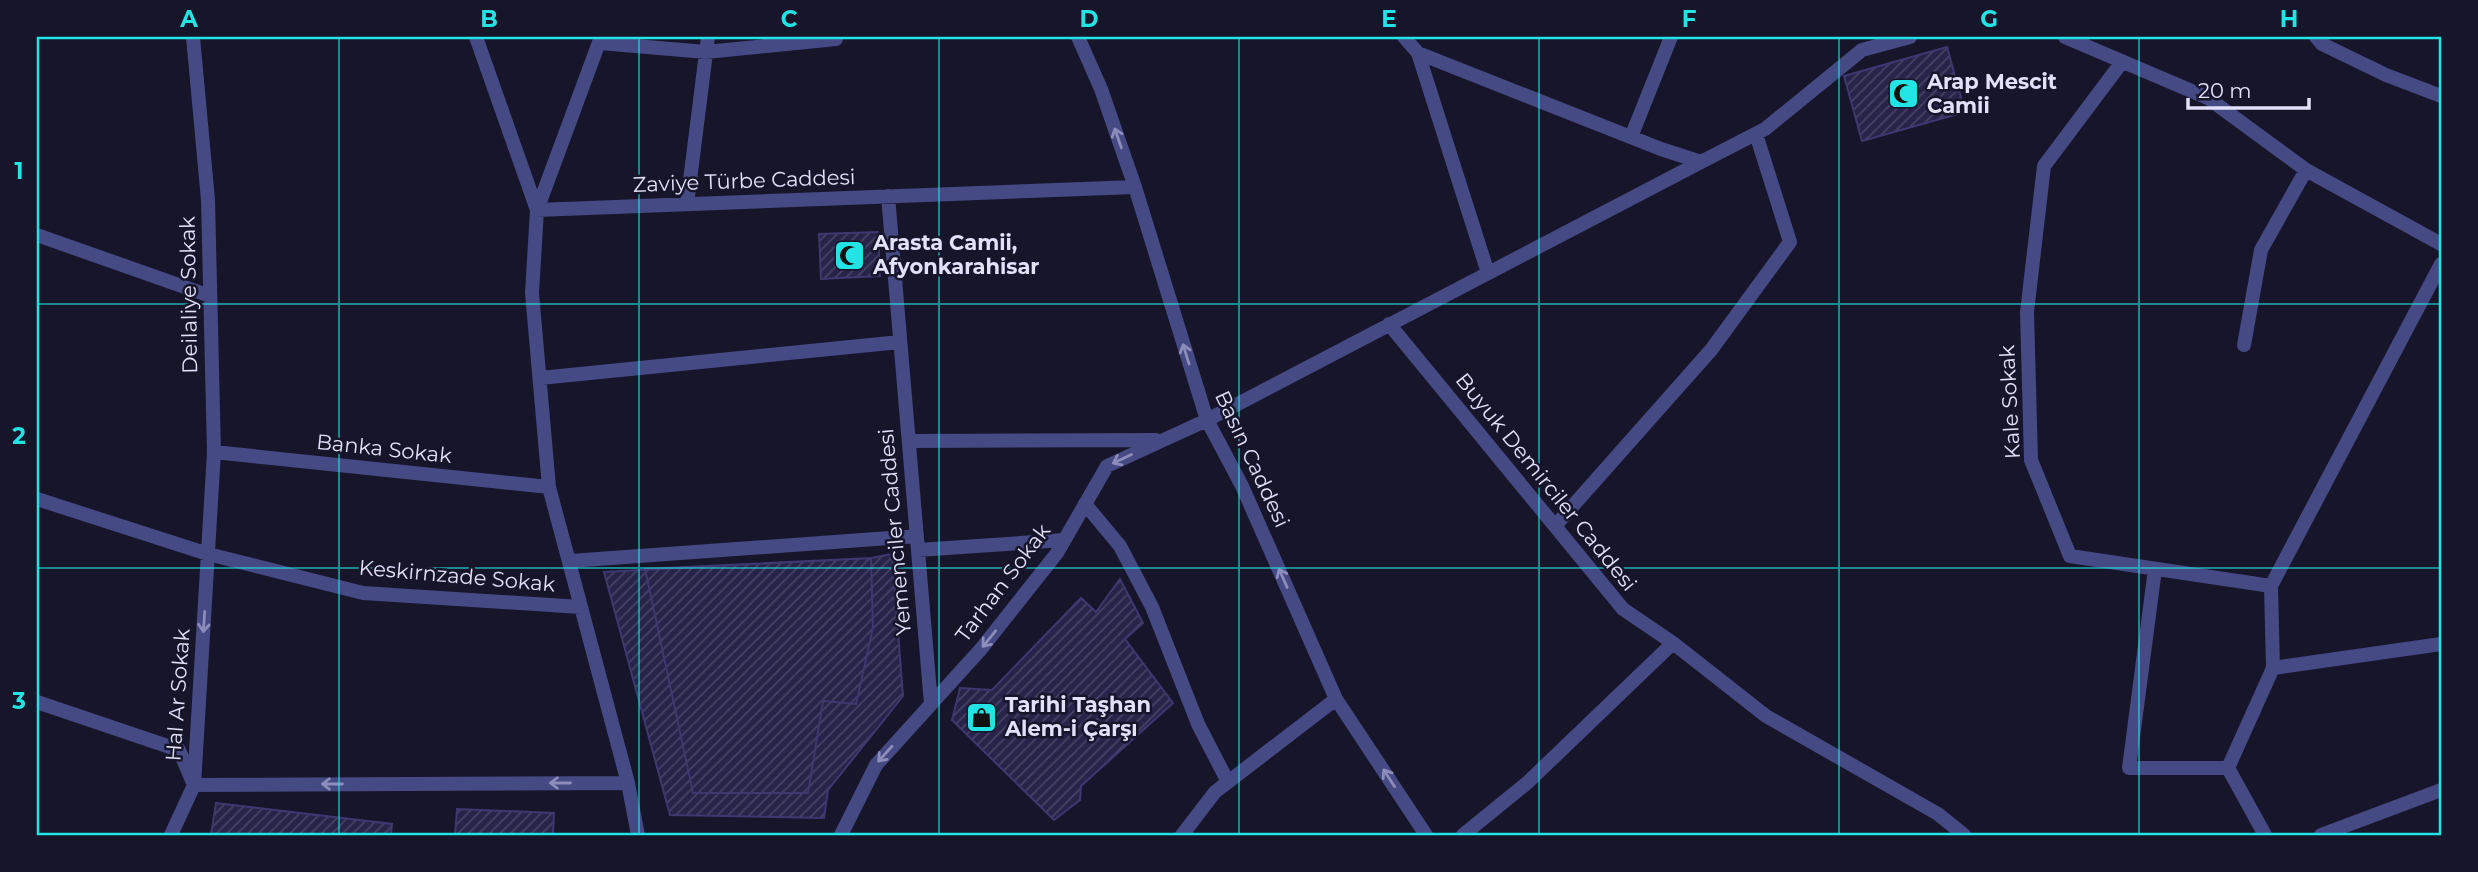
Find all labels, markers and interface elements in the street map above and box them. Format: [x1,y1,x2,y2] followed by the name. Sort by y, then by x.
[179,5,198,33] text: A
[480,5,498,33] text: B
[781,5,798,33] text: C
[1080,5,1099,33] text: D
[1381,5,1397,33] text: E
[1682,5,1697,33] text: F
[1980,5,1998,33] text: G
[2280,5,2298,33] text: H
[2188,66,2308,110] scale bar
[1926,69,2057,118] place label: Arap Mescit Camii
[1887,77,1921,111] mosque icon: Arap Mescit Camii
[2198,78,2252,103] text: 20 m
[1111,127,1123,149] one-way arrow
[14,157,24,185] text: 1
[632,164,856,197] street label: Zaviye Türbe Caddesi
[175,216,202,374] street label: Deilaliye Sokak
[872,230,1039,279] place label: Arasta Camii, Afyonkarahisar
[833,238,867,272] mosque icon: Arasta Camii, Afyonkarahisar
[1179,344,1192,366] one-way arrow
[1994,344,2025,460] street label: Kale Sokak
[1451,368,1642,596] street label: Buyuk Demirciler Caddesi
[1210,386,1295,531] street label: Basın Caddesi
[12,422,26,450] text: 2
[873,428,916,637] street label: Yemenciler Caddesi
[315,429,453,468] street label: Banka Sokak
[1112,453,1134,466] one-way arrow
[950,518,1056,647] street label: Tarhan Sokak
[358,554,557,597] street label: Keskirnzade Sokak
[1276,568,1289,589] one-way arrow
[197,610,210,633] one-way arrow
[160,627,195,762] street label: Hal Ar Sokak
[981,630,996,648] one-way arrow
[11,687,26,715] text: 3
[1004,692,1151,741] place label: Tarihi Taşhan Alem-i Çarşı
[965,700,999,734] shop icon: Tarihi Taşhan Alem-i Çarşı
[877,745,893,763] one-way arrow
[1381,769,1395,789] one-way arrow
[549,776,572,790] one-way arrow
[321,777,344,791] one-way arrow

